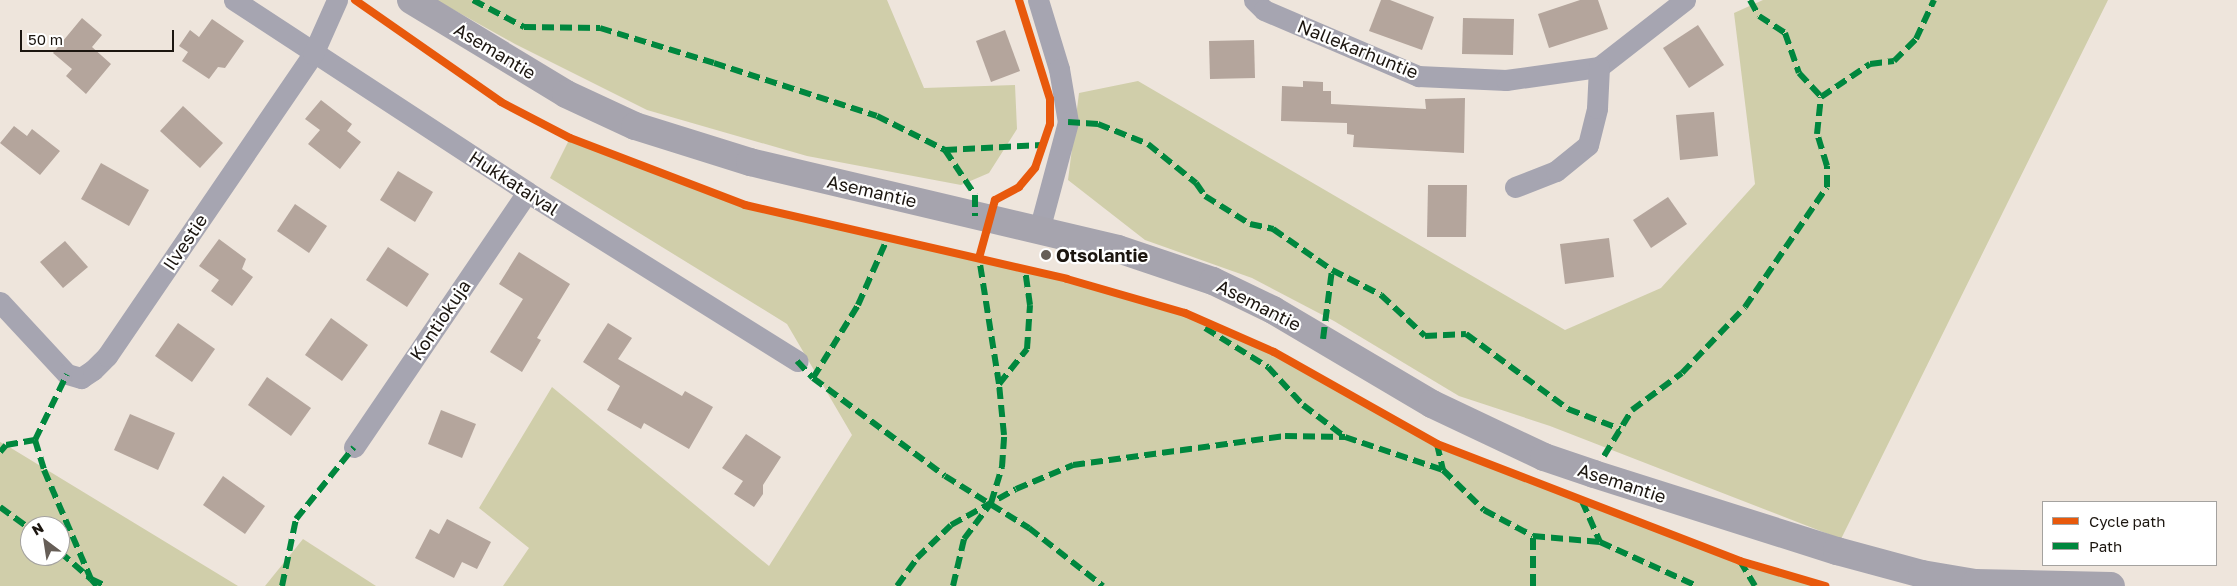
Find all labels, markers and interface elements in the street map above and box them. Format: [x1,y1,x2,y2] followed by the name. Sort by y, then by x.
[1295,15,1421,83] street label: Nallekarhuntie
[450,18,540,84] street label: Asemantie
[22,20,176,52] scale bar
[28,30,63,48] text: 50 m
[465,146,563,220] street label: Hukkataival
[825,170,919,212] street label: Asemantie
[158,210,212,274] street label: Ilvestie
[1056,244,1148,266] place label: Otsolantie
[1040,249,1052,261] marker: Otsolantie
[1213,275,1305,335] street label: Asemantie
[405,276,475,364] street label: Kontiokuja
[1575,459,1669,507] street label: Asemantie
[2042,501,2217,566] legend
[2089,512,2165,530] text: Cycle path
[20,516,70,566] north arrow
[29,519,46,539] text: N
[2089,537,2122,555] text: Path

